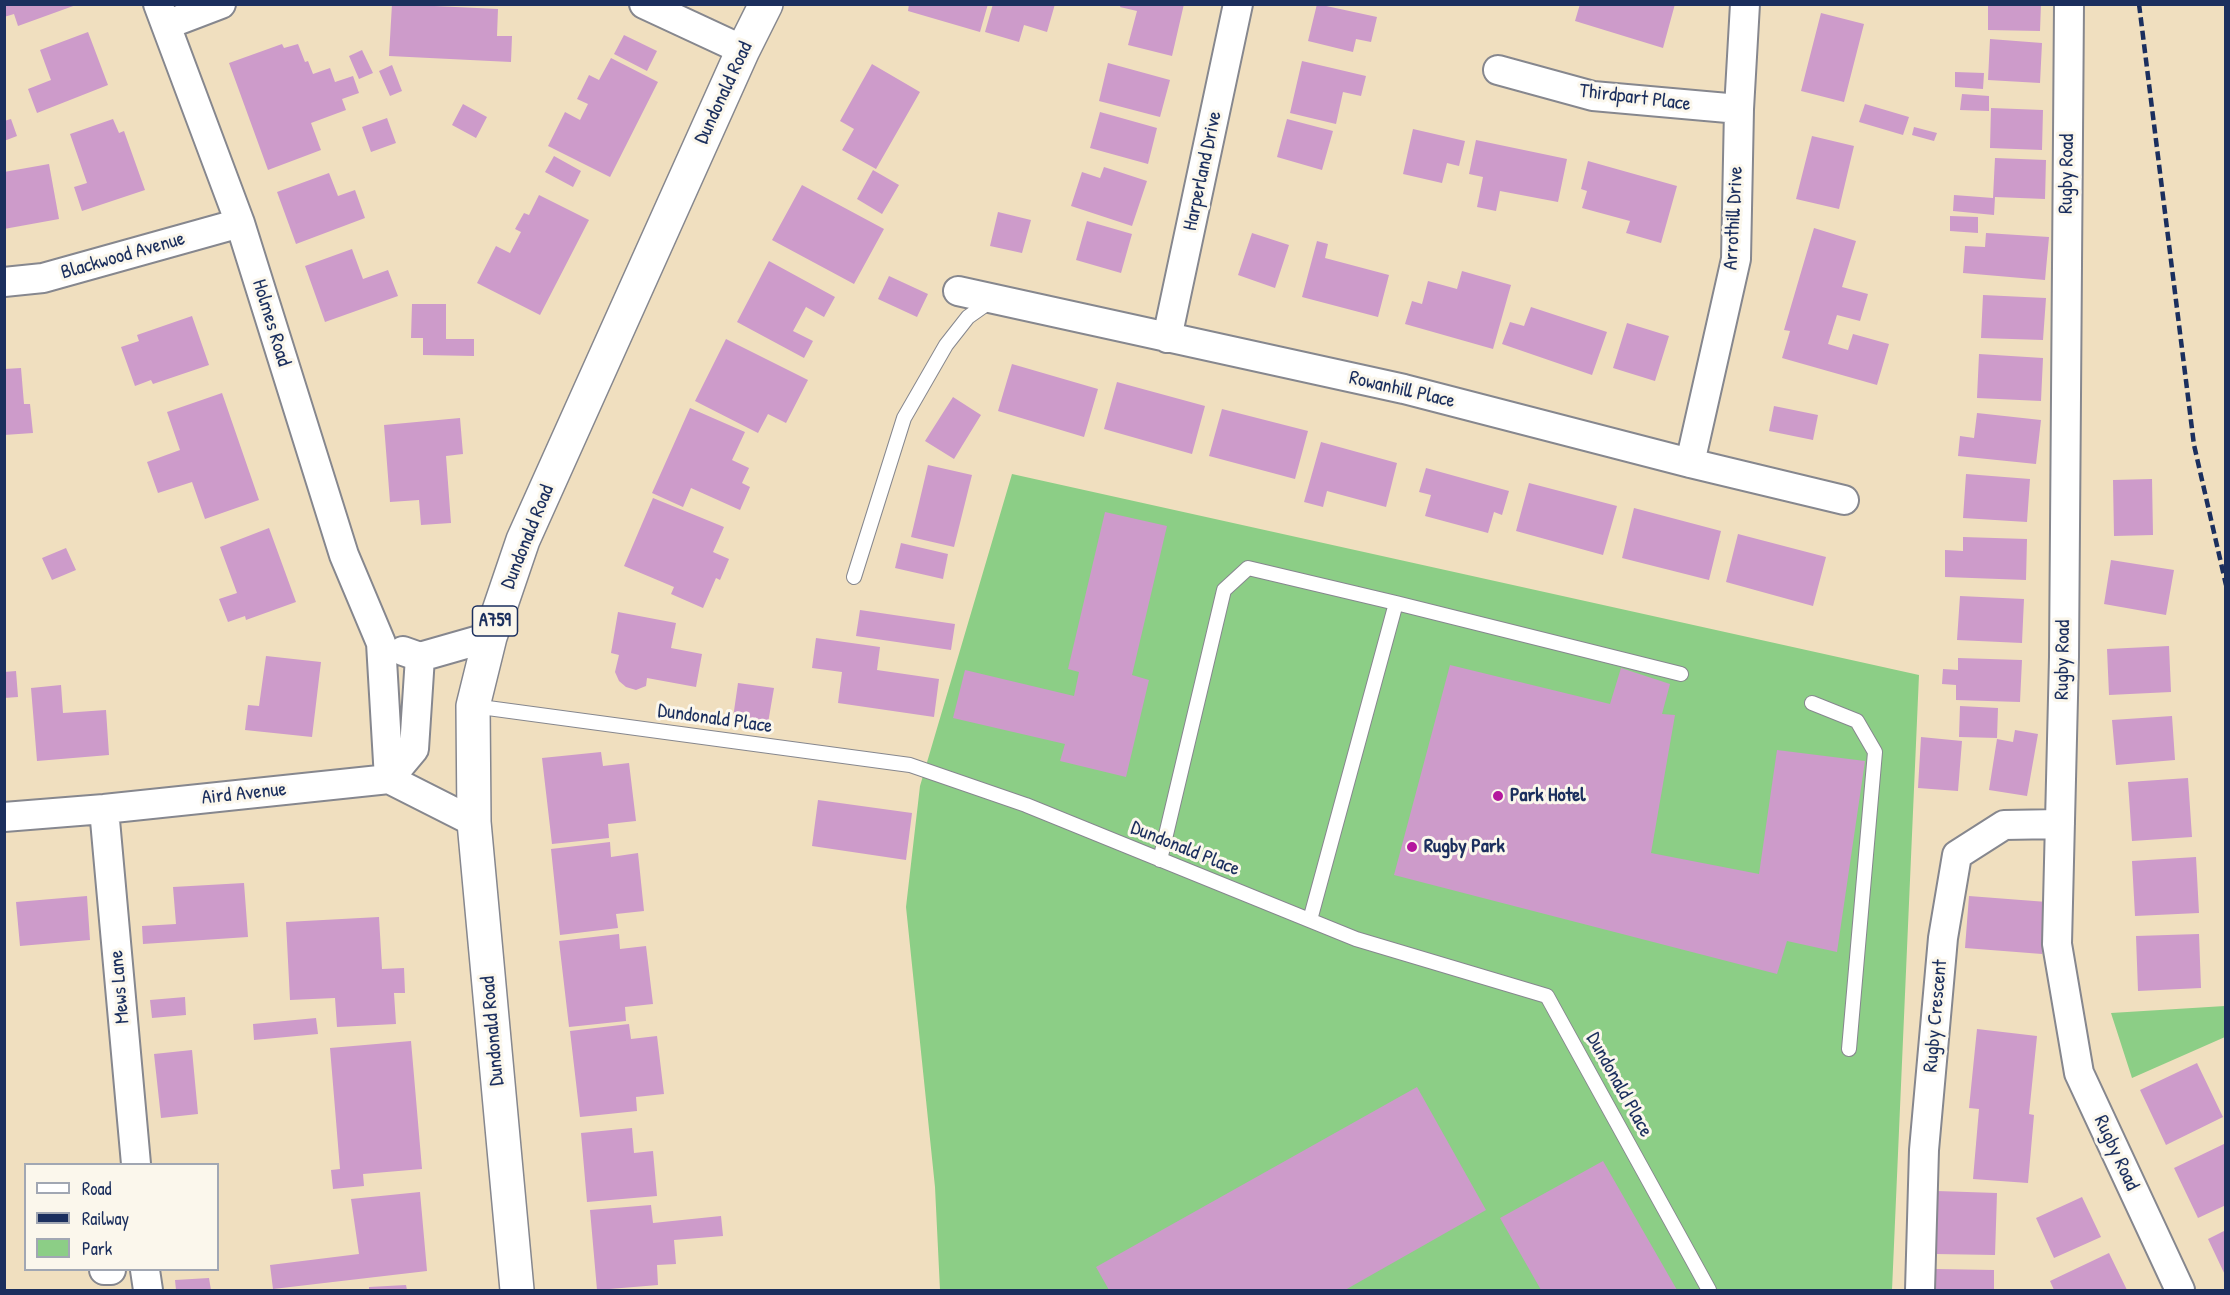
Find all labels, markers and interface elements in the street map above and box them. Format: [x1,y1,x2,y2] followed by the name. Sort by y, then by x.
[690,38,758,148] street label: Dundonald Road
[1578,79,1692,117] street label: Thirdpart Place
[1179,109,1227,233] street label: Harperland Drive
[2054,134,2080,214] street label: Rugby Road
[1719,166,1749,270] street label: Arrothill Drive
[58,227,188,285] street label: Blackwood Avenue
[246,277,296,369] street label: Holmes Road
[1347,366,1457,414] street label: Rowanhill Place
[496,482,560,592] street label: Dundonald Road
[472,606,518,636] road number: A759
[2050,620,2076,700] street label: Rugby Road
[656,699,774,739] street label: Dundonald Place
[200,778,288,810] street label: Aird Avenue
[1510,784,1586,808] place label: Park Hotel
[1491,789,1505,803] marker: Park Hotel
[1127,816,1243,882] street label: Dundonald Place
[1424,835,1505,859] place label: Rugby Park
[1405,840,1419,854] marker: Rugby Park
[105,949,135,1025] street label: Mews Lane
[1919,959,1953,1073] street label: Rugby Crescent
[476,975,510,1087] street label: Dundonald Road
[1581,1029,1657,1141] street label: Dundonald Place
[2088,1112,2144,1194] street label: Rugby Road
[24,1163,219,1271] legend
[82,1176,112,1201] text: Road
[82,1206,129,1231] text: Railway
[82,1236,112,1261] text: Park

